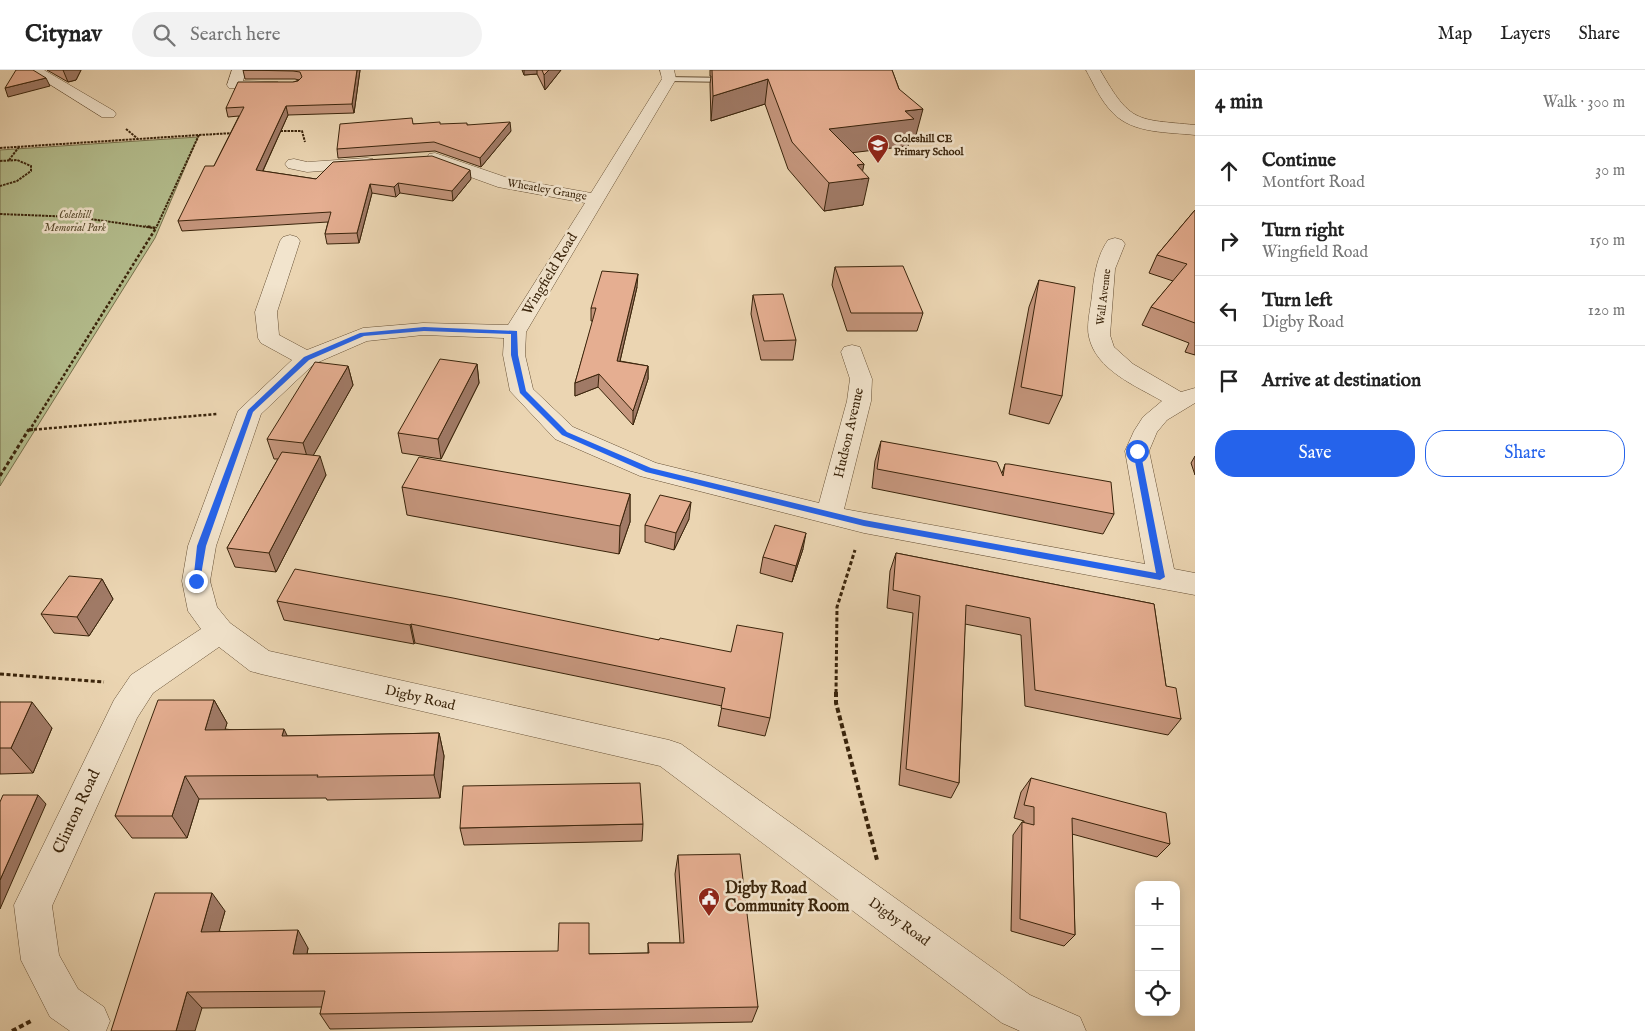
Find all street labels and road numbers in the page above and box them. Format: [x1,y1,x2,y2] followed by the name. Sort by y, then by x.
[506,176,588,204] street label: Wheatley Grange
[518,229,582,318] street label: Wingfield Road
[1094,268,1114,326] street label: Wall Avenue
[830,385,868,480] street label: Hudson Avenue
[383,681,457,715] street label: Digby Road
[49,766,105,857] street label: Clinton Road
[865,894,934,951] street label: Digby Road

